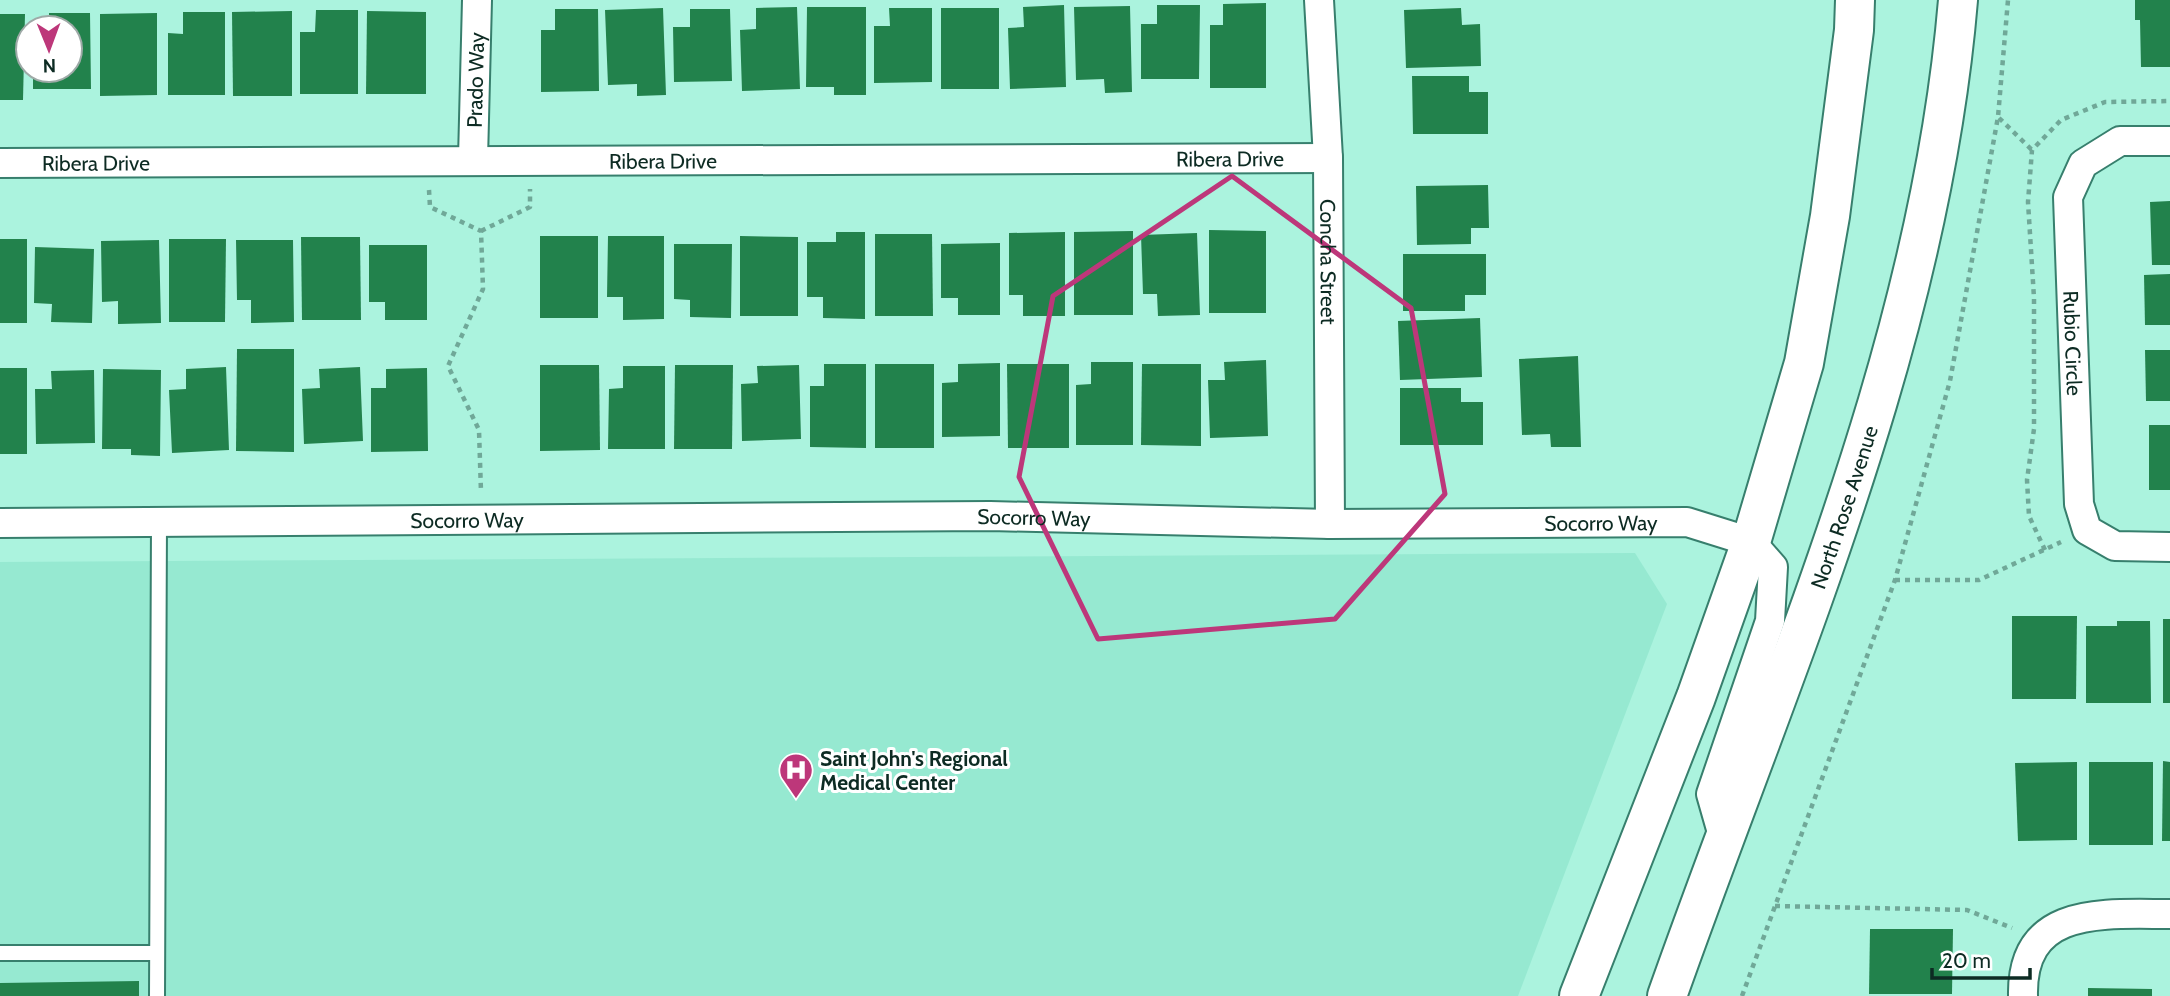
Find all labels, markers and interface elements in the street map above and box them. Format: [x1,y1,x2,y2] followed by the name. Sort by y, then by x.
[14,14,84,84] north arrow
[461,31,489,128] street label: Prado Way
[42,54,56,77] text: N
[1176,146,1284,171] street label: Ribera Drive
[609,148,717,173] street label: Ribera Drive
[42,150,150,175] street label: Ribera Drive
[1316,199,1341,325] street label: Concha Street
[2059,290,2088,396] street label: Rubio Circle
[1805,422,1882,592] street label: North Rose Avenue
[977,503,1091,531] street label: Socorro Way
[410,507,524,533] street label: Socorro Way
[1544,510,1658,535] street label: Socorro Way
[820,746,1008,795] place label: Saint John's Regional Medical Center
[777,751,815,800] hospital icon: Saint John's Regional Medical Center
[1932,936,2030,980] scale bar
[1942,948,1991,973] text: 20 m

